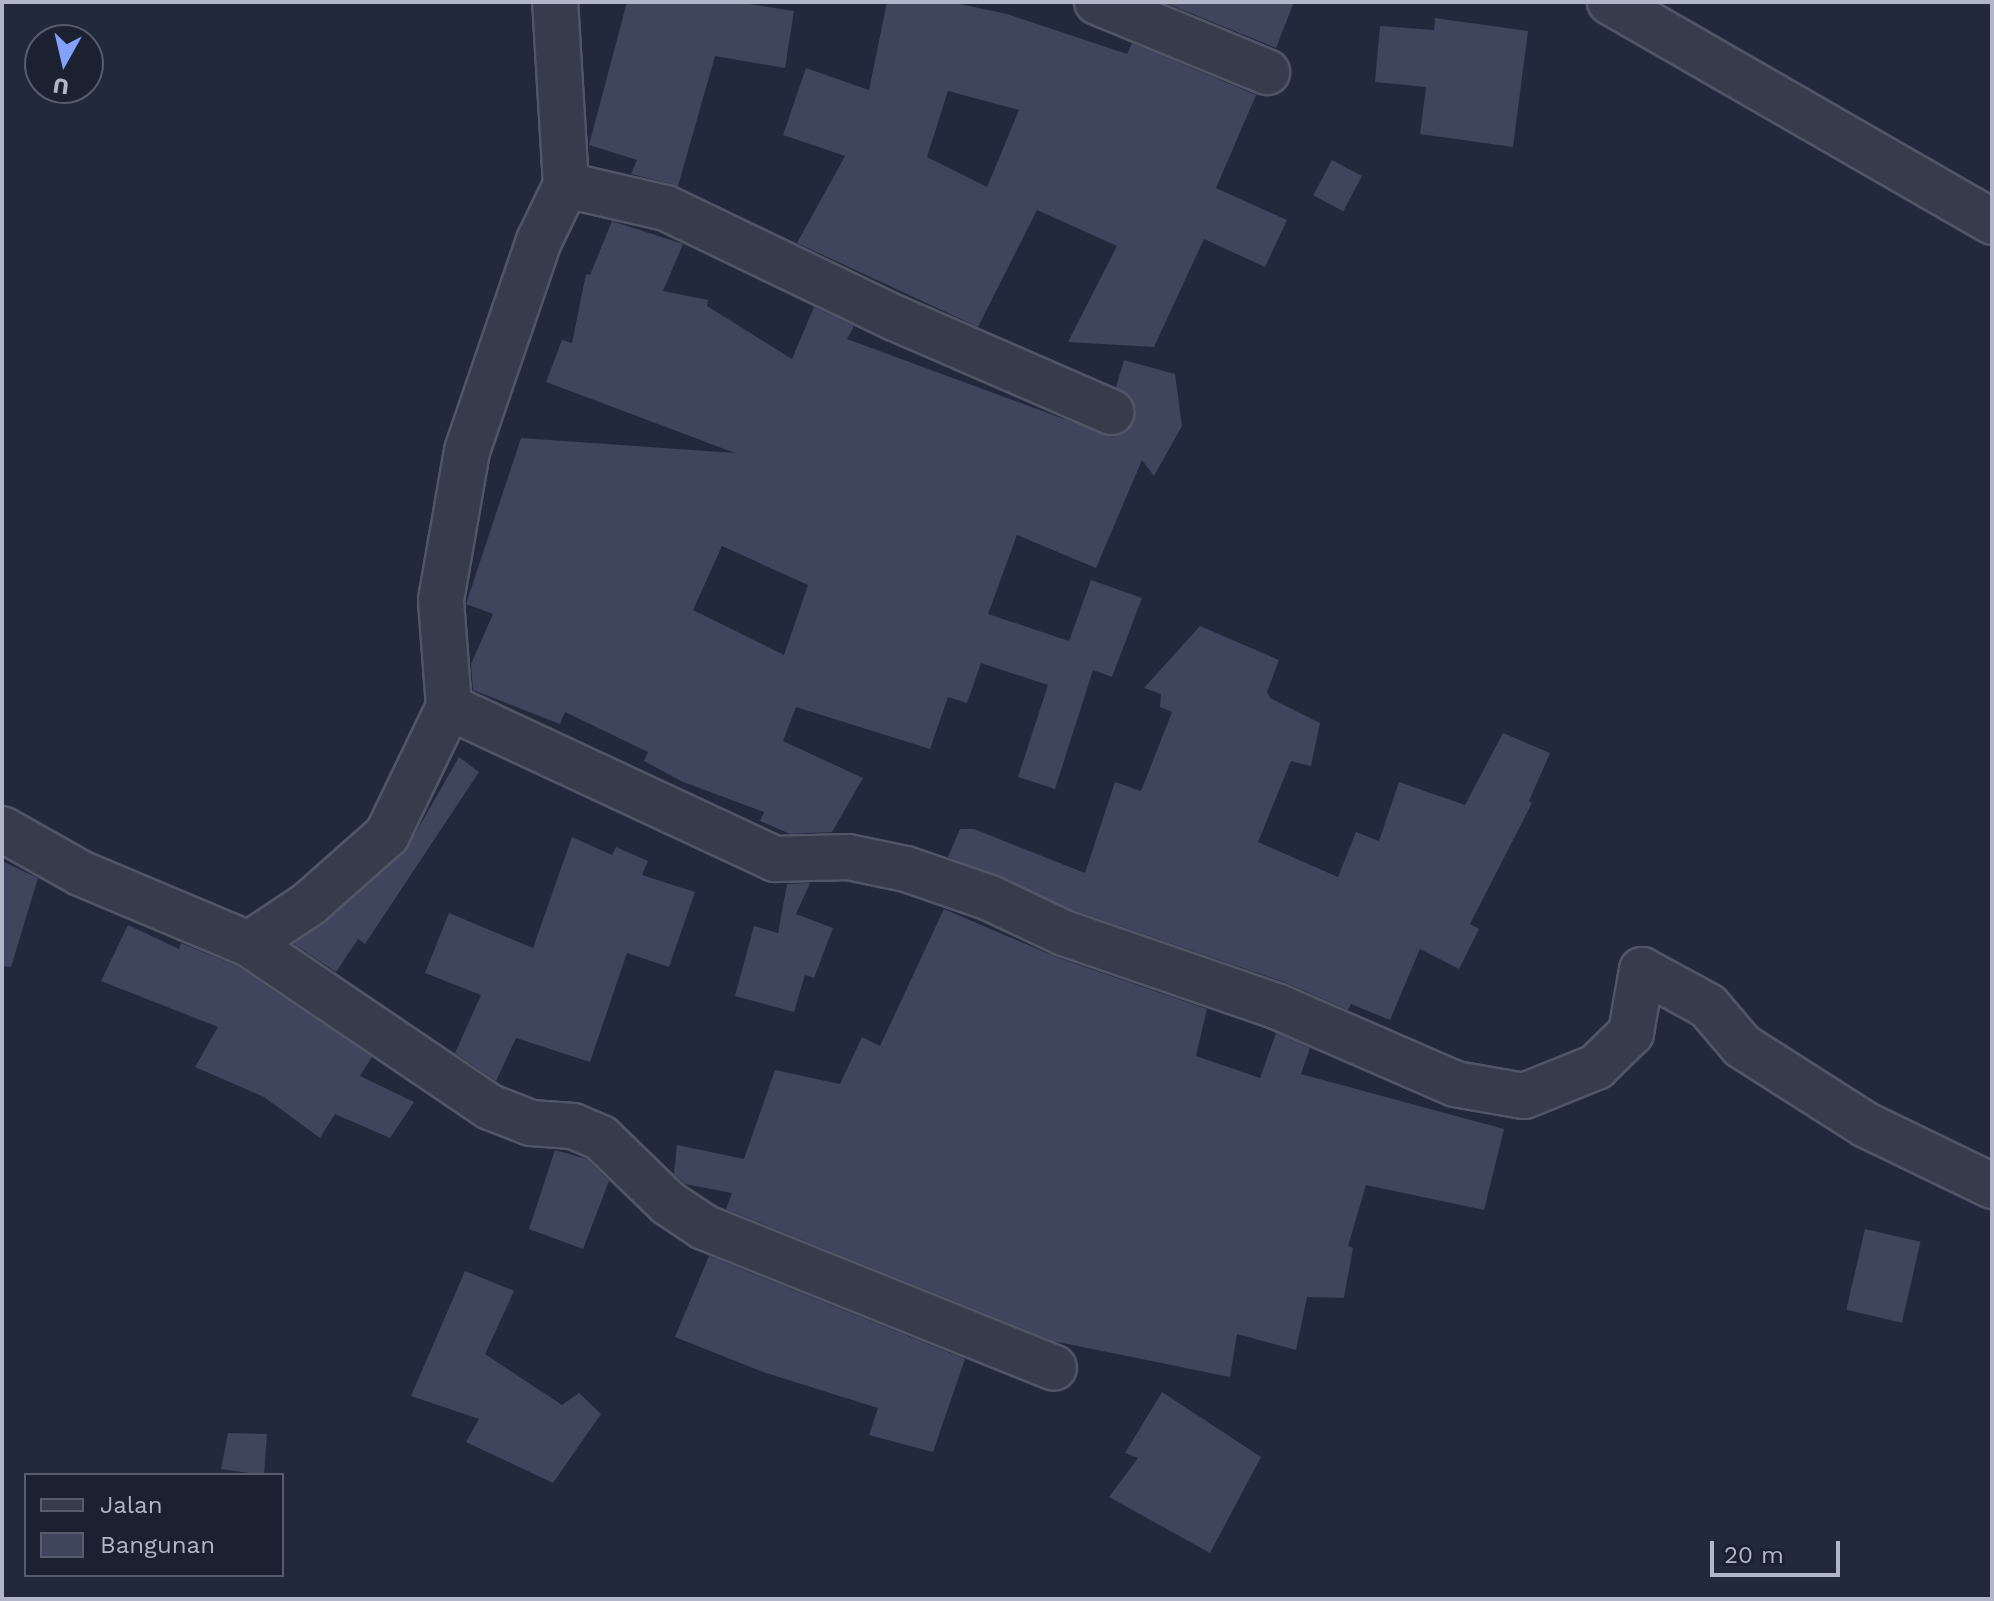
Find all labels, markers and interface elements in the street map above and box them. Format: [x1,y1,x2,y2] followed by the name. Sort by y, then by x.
[24,24,104,104] north arrow
[51,73,70,100] text: U
[24,1473,284,1577] legend
[100,1491,163,1519] text: Jalan
[1714,1525,1844,1575] scale bar
[100,1531,215,1559] text: Bangunan
[1724,1541,1784,1569] text: 20 m

